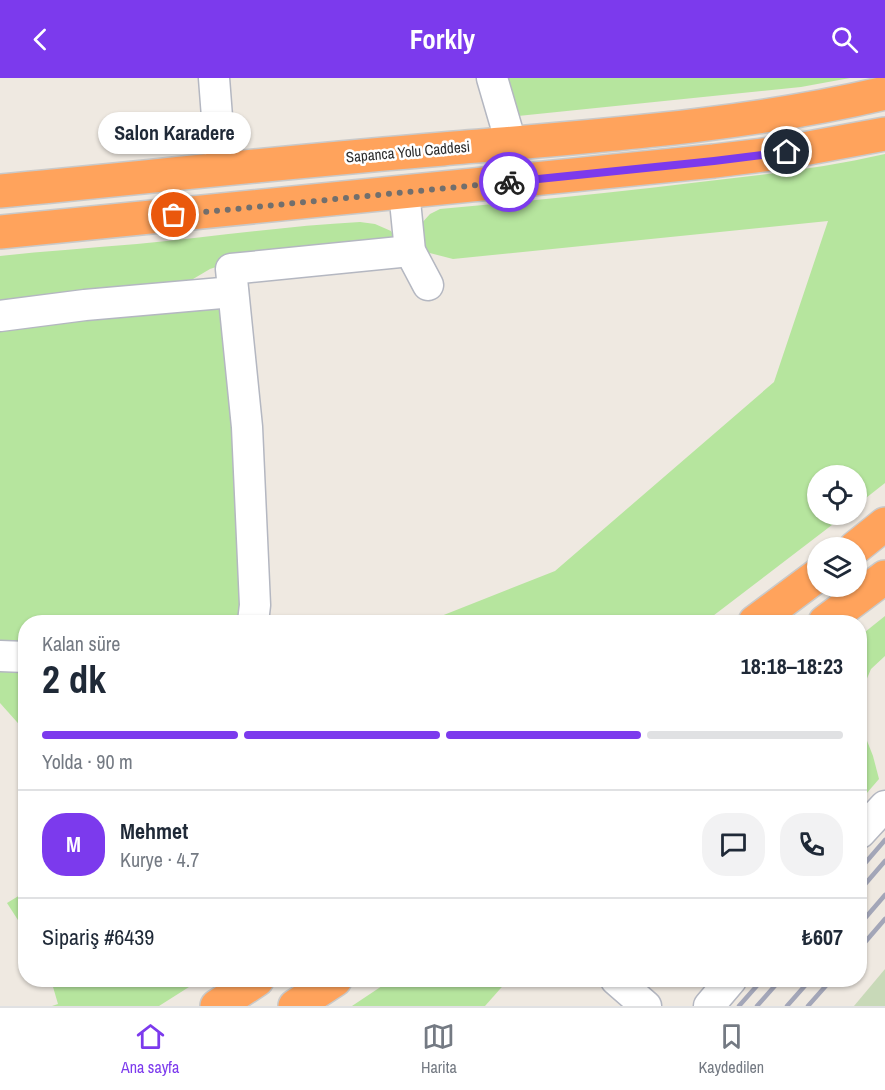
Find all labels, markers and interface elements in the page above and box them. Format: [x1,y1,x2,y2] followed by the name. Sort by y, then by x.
[410,21,475,57] text: Forkly
[24,23,57,56] icon: back
[828,23,861,56] icon: search
[98,113,250,155] callout: Salon Karadere
[114,119,235,146] text: Salon Karadere
[761,126,812,177] pin
[770,135,803,168] icon: home
[345,136,471,167] street label: Sapanca Yolu Caddesi
[479,152,539,212] courier
[493,166,526,199] icon: bike
[148,189,199,240] pin
[157,198,190,231] icon: bag
[807,465,867,597] map controls
[807,465,867,525] button: locate
[807,537,867,597] button: layers
[42,630,120,657] text: Kalan süre
[741,651,843,681] text: 18:18–18:23
[42,653,106,705] text: 2 dk
[42,748,133,775] text: Yolda · 90 m
[702,813,765,876] button: chat
[780,813,843,876] button: phone
[120,816,188,846] text: Mehmet
[66,829,81,859] text: M
[120,846,199,873] text: Kurye · 4.7
[42,922,154,952] text: Sipariş #6439
[802,922,843,952] text: ₺607
[121,1020,179,1078] tab: Ana sayfa
[421,1020,457,1078] tab: Harita
[698,1020,764,1078] tab: Kaydedilen

